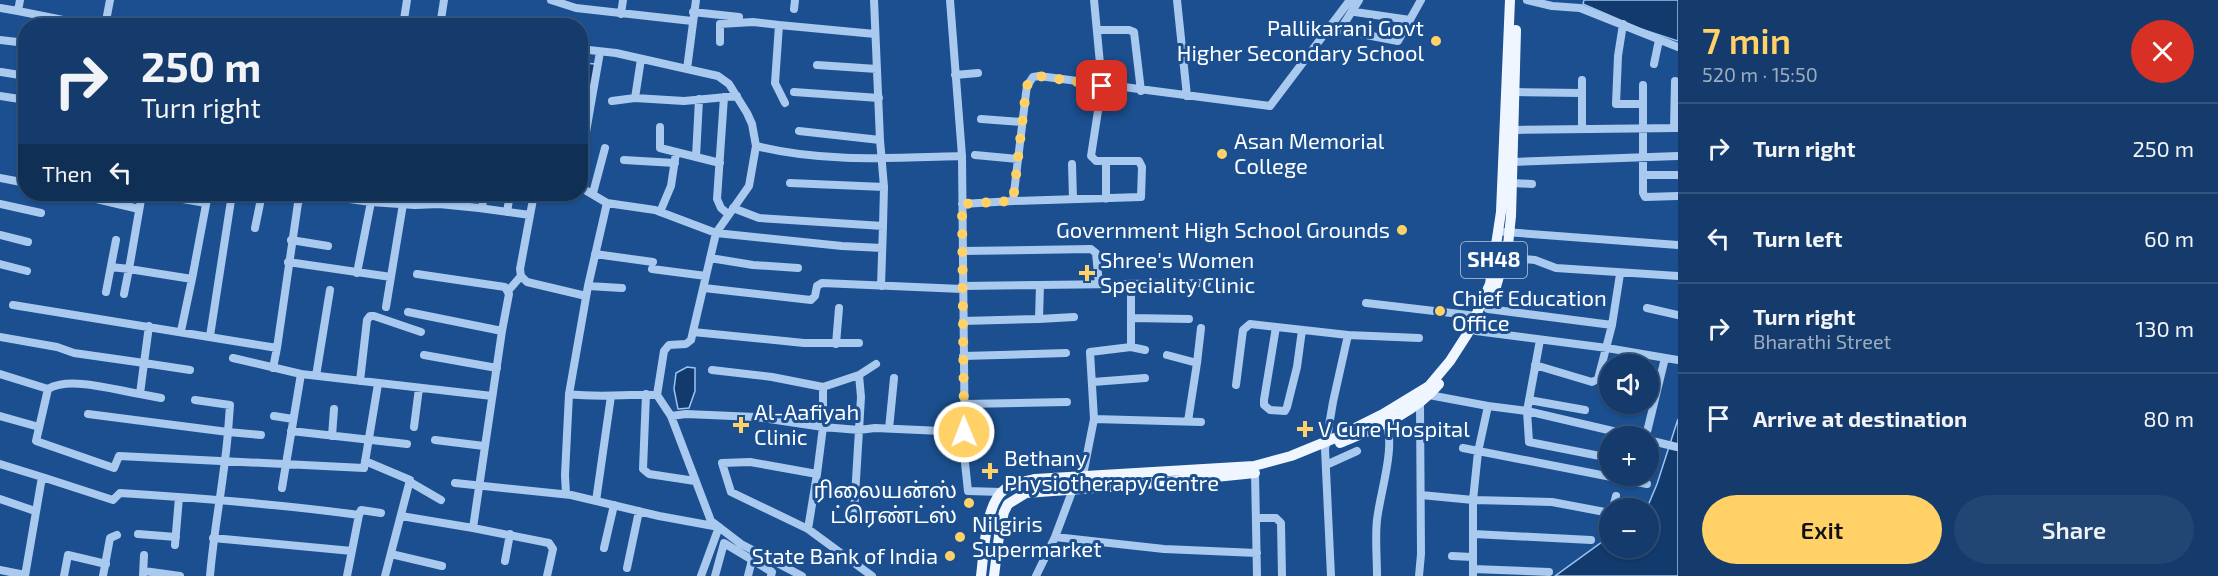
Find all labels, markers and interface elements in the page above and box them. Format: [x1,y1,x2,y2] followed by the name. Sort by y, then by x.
[1177,14,1424,65] place label: Pallikarani Govt Higher Secondary School
[1702,18,1791,61] text: 7 min
[2131,20,2194,83] button: close
[1429,34,1443,48] marker: Pallikarani Govt Higher Secondary School
[141,40,261,90] text: 250 m
[42,42,120,120] icon: right
[1076,60,1127,111] pin
[1702,62,1818,86] text: 520 m · 15:50
[1085,69,1118,102] icon: arrive
[141,91,261,123] text: Turn right
[1234,127,1385,178] place label: Asan Memorial College
[1702,132,1735,165] icon: right
[1753,135,1855,161] text: Turn right
[2132,135,2194,161] text: 250 m
[1215,147,1229,161] marker: Asan Memorial College
[104,156,137,189] icon: left
[42,160,92,186] text: Then
[1056,216,1390,242] place label: Government High School Grounds
[1702,222,1735,255] icon: left
[1395,223,1409,237] marker: Government High School Grounds
[1753,225,1842,251] text: Turn left
[2144,225,2194,251] text: 60 m
[1461,242,1527,278] road number: SH48
[1100,246,1255,297] place label: Shree's Women Speciality Clinic
[1078,264,1096,282] marker: Shree's Women Speciality Clinic
[1452,284,1607,335] place label: Chief Education Office
[1753,303,1855,329] text: Turn right
[1433,304,1447,318] marker: Chief Education Office
[1702,312,1735,345] icon: right
[2136,315,2194,341] text: 130 m
[1753,329,1891,353] text: Bharathi Street
[1599,354,1659,558] map controls
[1599,354,1659,414] button: sound
[754,398,859,449] place label: Al-Aafiyah Clinic
[932,400,996,464] position arrow
[1702,402,1735,435] icon: arrive
[1753,405,1967,431] text: Arrive at destination
[2143,405,2194,431] text: 80 m
[1318,415,1470,441] place label: V Cure Hospital
[732,416,750,434] marker: Al-Aafiyah Clinic
[1296,420,1314,438] marker: V Cure Hospital
[1599,426,1659,486] button: +
[1004,444,1219,495] place label: Bethany Physiotherapy Centre
[981,462,999,480] marker: Bethany Physiotherapy Centre
[813,476,957,528] place label: ரிலையன்ஸ் ட்ரெண்ட்ஸ்
[1702,495,1942,564] button: Exit
[1954,495,2194,564] button: Share
[962,496,976,510] marker: ரிலையன்ஸ் ட்ரெண்ட்ஸ்
[1599,498,1659,558] button: −
[972,510,1102,561] place label: Nilgiris Supermarket
[953,530,967,544] marker: Nilgiris Supermarket
[752,542,938,568] place label: State Bank of India
[943,549,957,563] marker: State Bank of India

